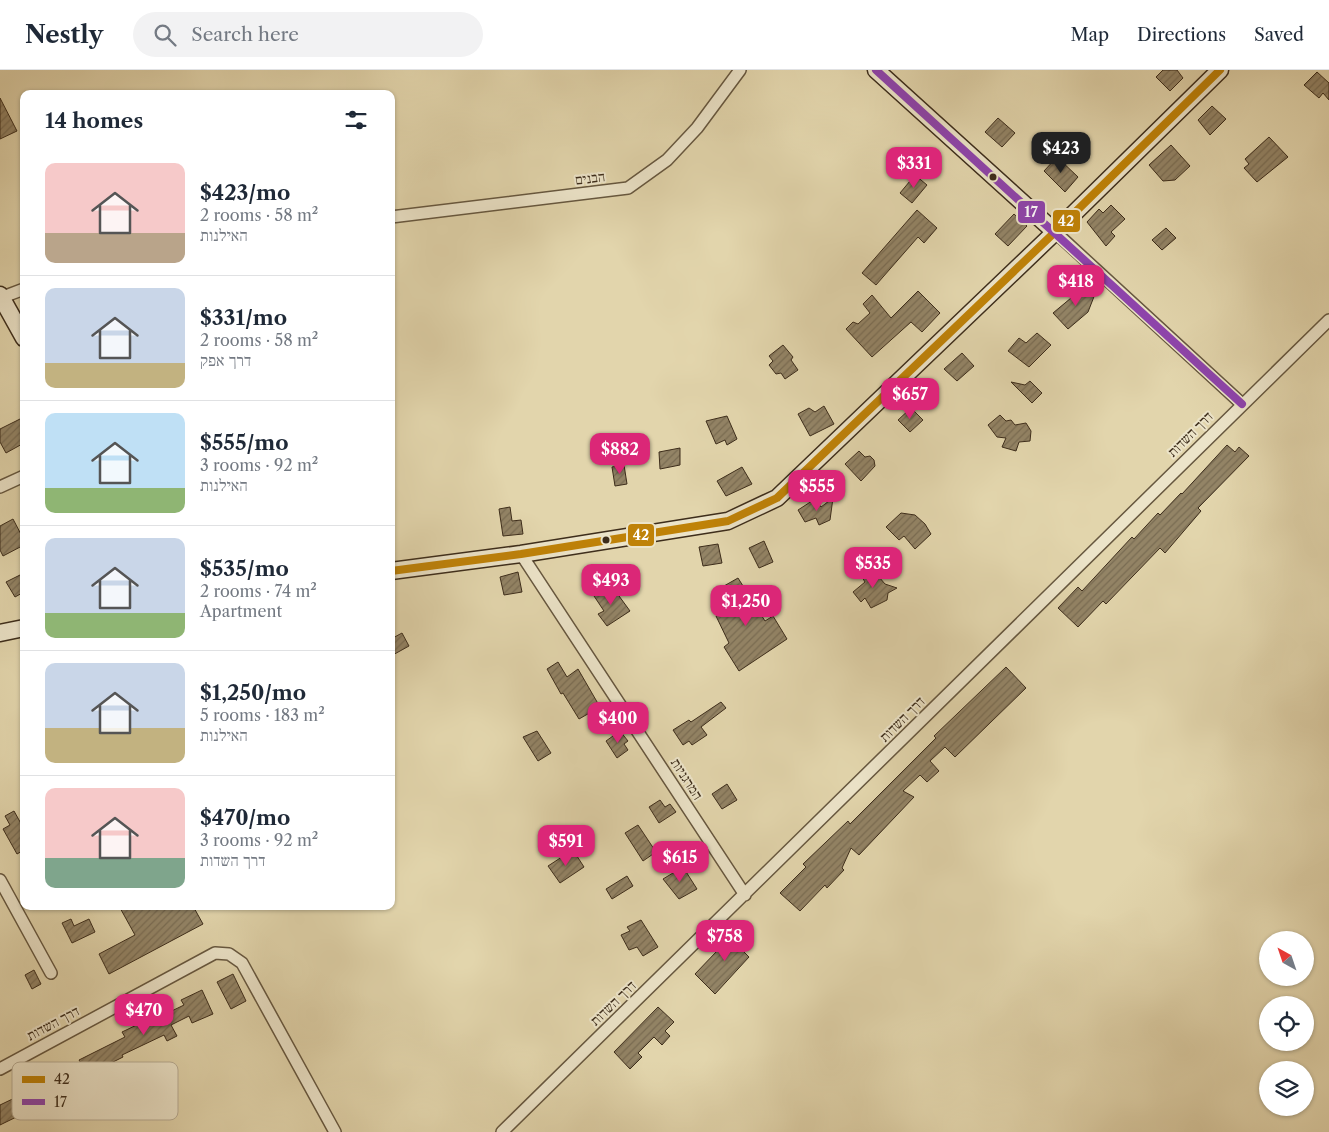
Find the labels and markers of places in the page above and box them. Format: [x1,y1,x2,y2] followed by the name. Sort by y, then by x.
[1031,132,1091,174] pin: $423
[884,146,944,189] pin: $331
[988,172,998,182] unlabelled marker
[1046,264,1106,307] pin: $418
[880,378,940,420] pin: $657
[590,432,650,475] pin: $882
[787,470,847,512] pin: $555
[601,535,611,545] unlabelled marker
[843,546,903,589] pin: $535
[581,564,641,606] pin: $493
[705,584,787,627] pin: $1,250
[588,702,648,744] pin: $400
[536,824,596,867] pin: $591
[650,840,710,883] pin: $615
[695,920,755,962] pin: $758
[114,994,174,1036] pin: $470

